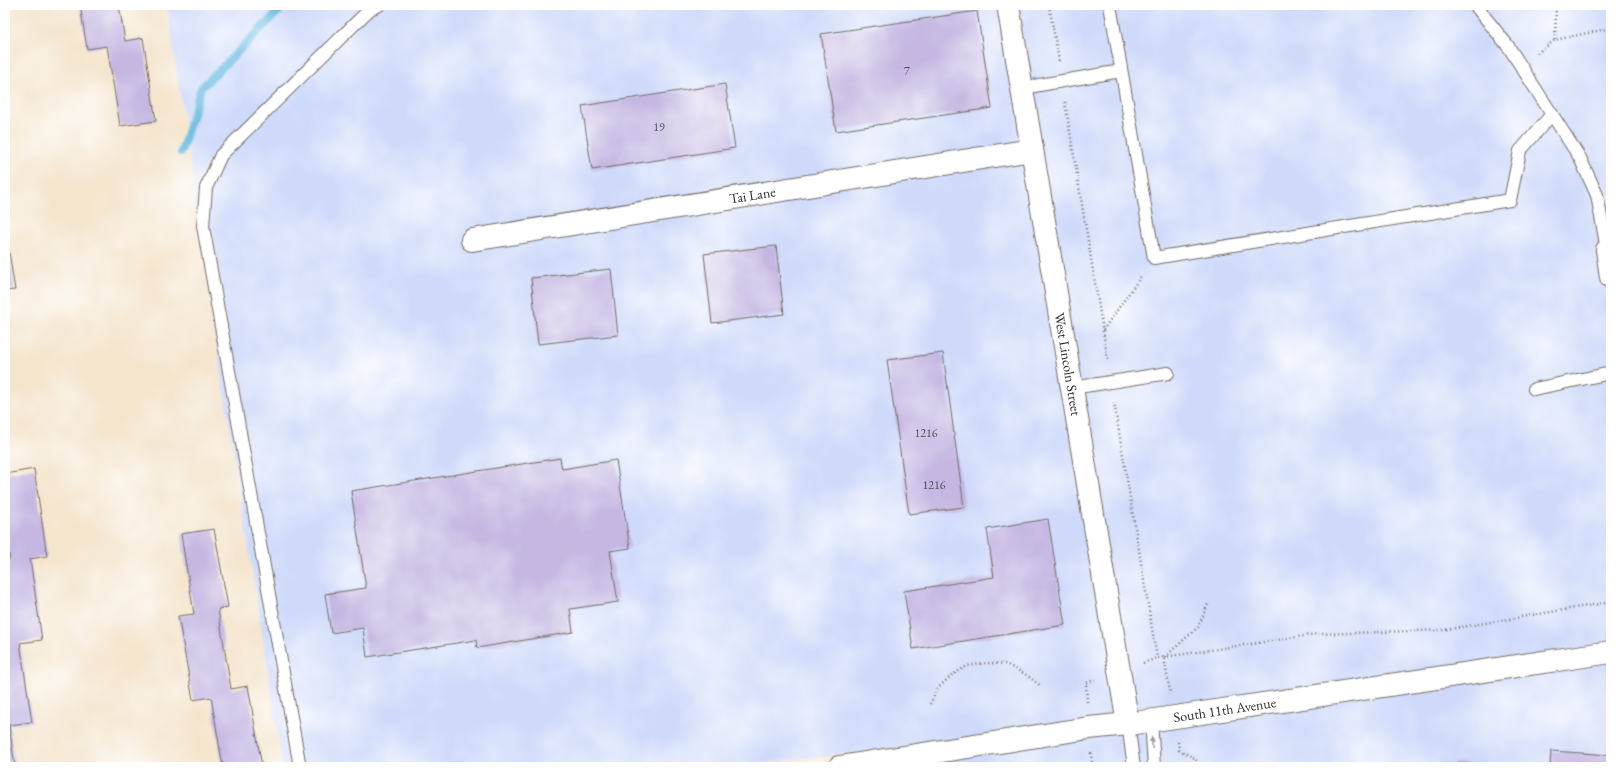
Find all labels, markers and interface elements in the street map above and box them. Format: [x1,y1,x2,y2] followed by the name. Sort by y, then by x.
[904,63,910,79] house number: 7
[653,119,665,135] house number: 19
[728,182,777,208] street label: Tai Lane
[1050,311,1085,418] street label: West Lincoln Street
[914,425,938,441] house number: 1216
[922,477,946,493] house number: 1216
[1172,693,1278,726] street label: South 11th Avenue
[1149,737,1156,749] one-way arrow

